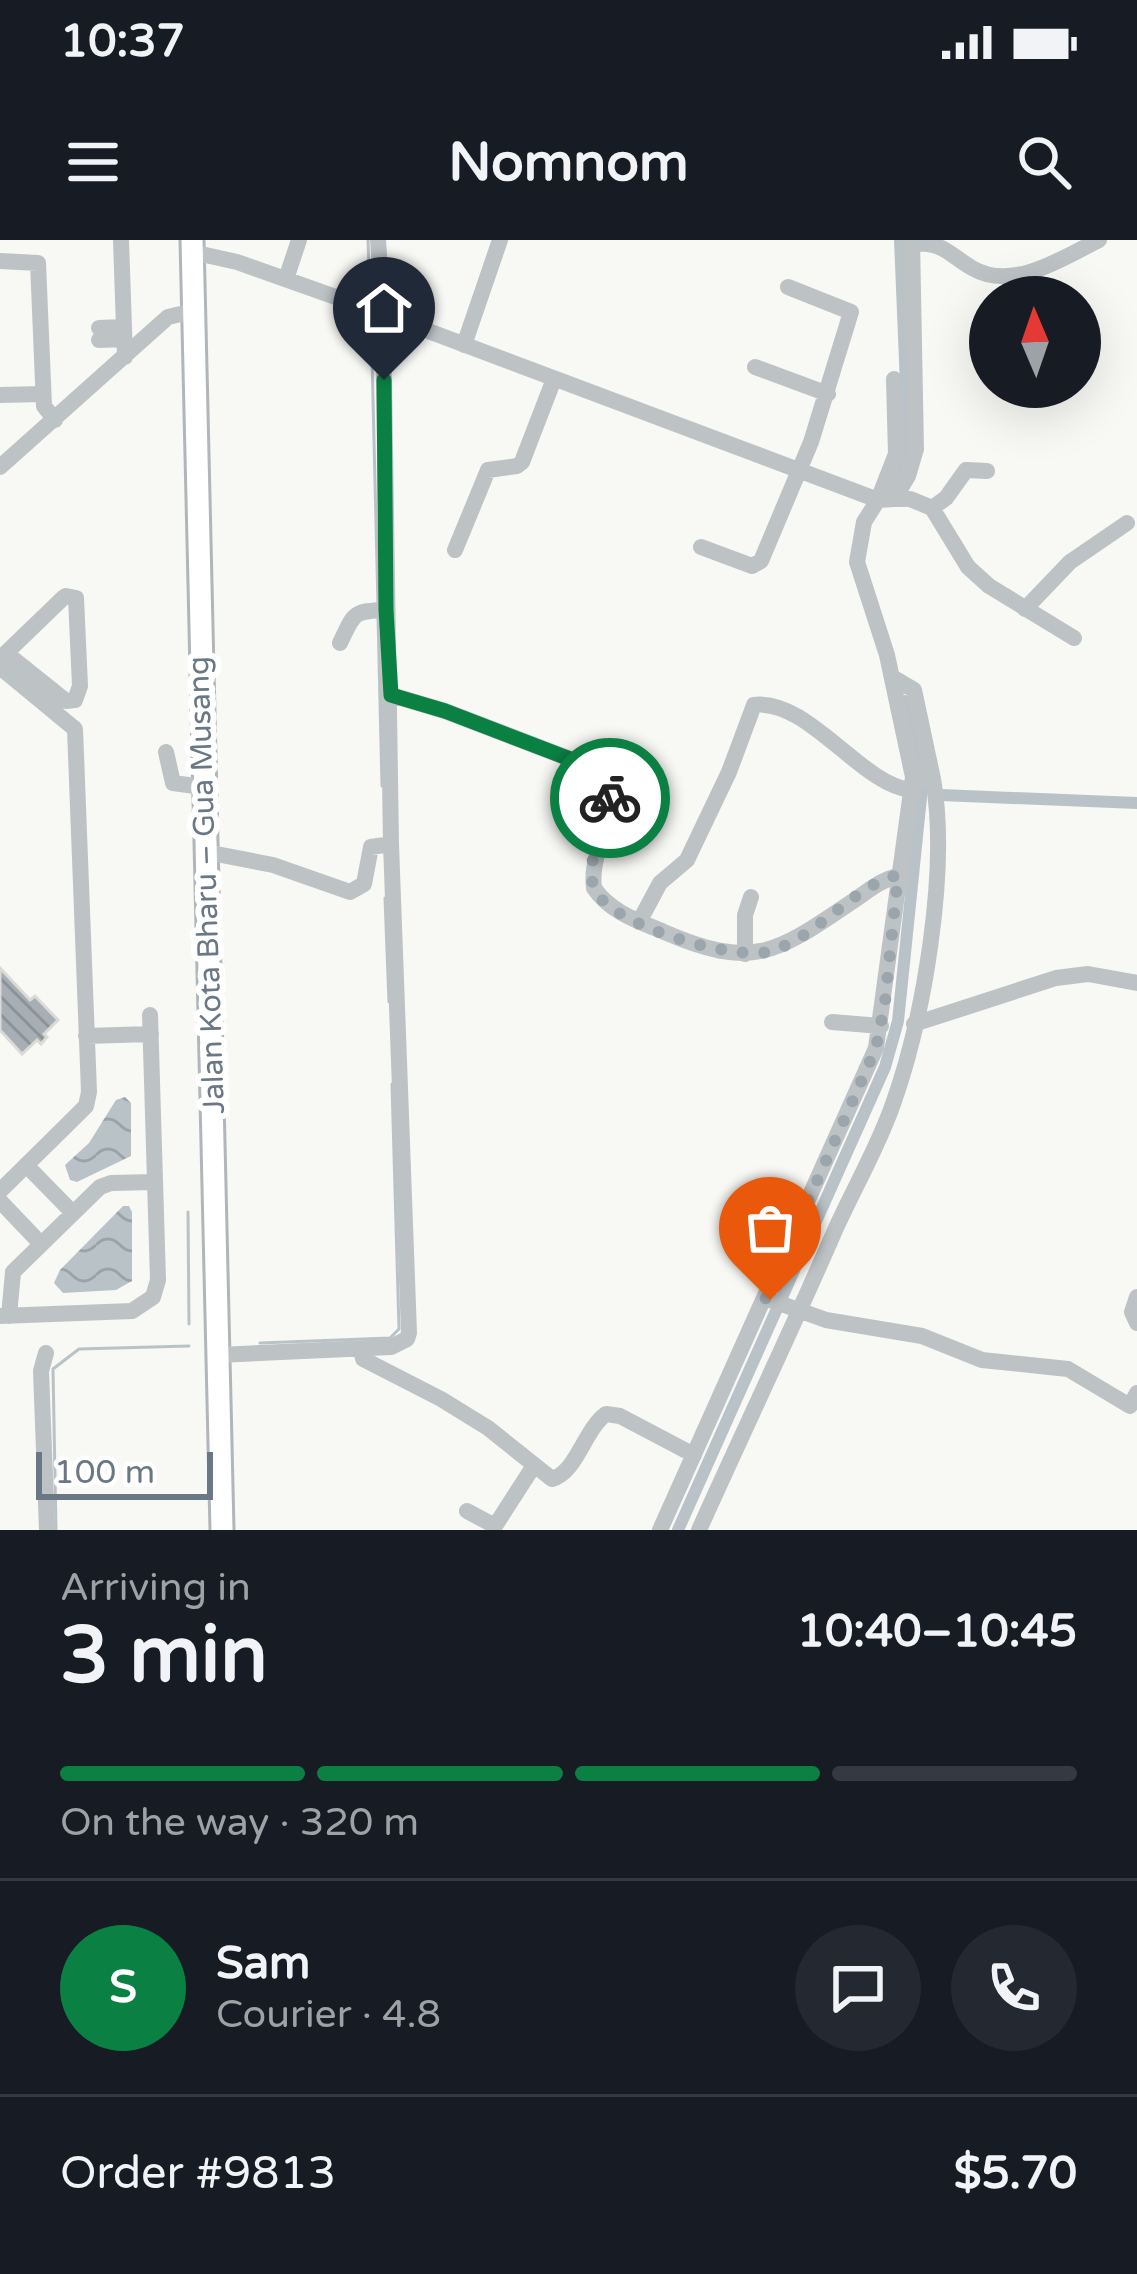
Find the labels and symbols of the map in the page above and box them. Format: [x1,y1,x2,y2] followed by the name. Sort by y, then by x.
[333,257,435,380] pin
[969,276,1101,408] north arrow
[180,655,233,1115] street label: Jalan Kota Bharu – Gua Musang
[550,738,670,858] courier
[719,1177,821,1300] pin
[36,1446,213,1499] scale bar

